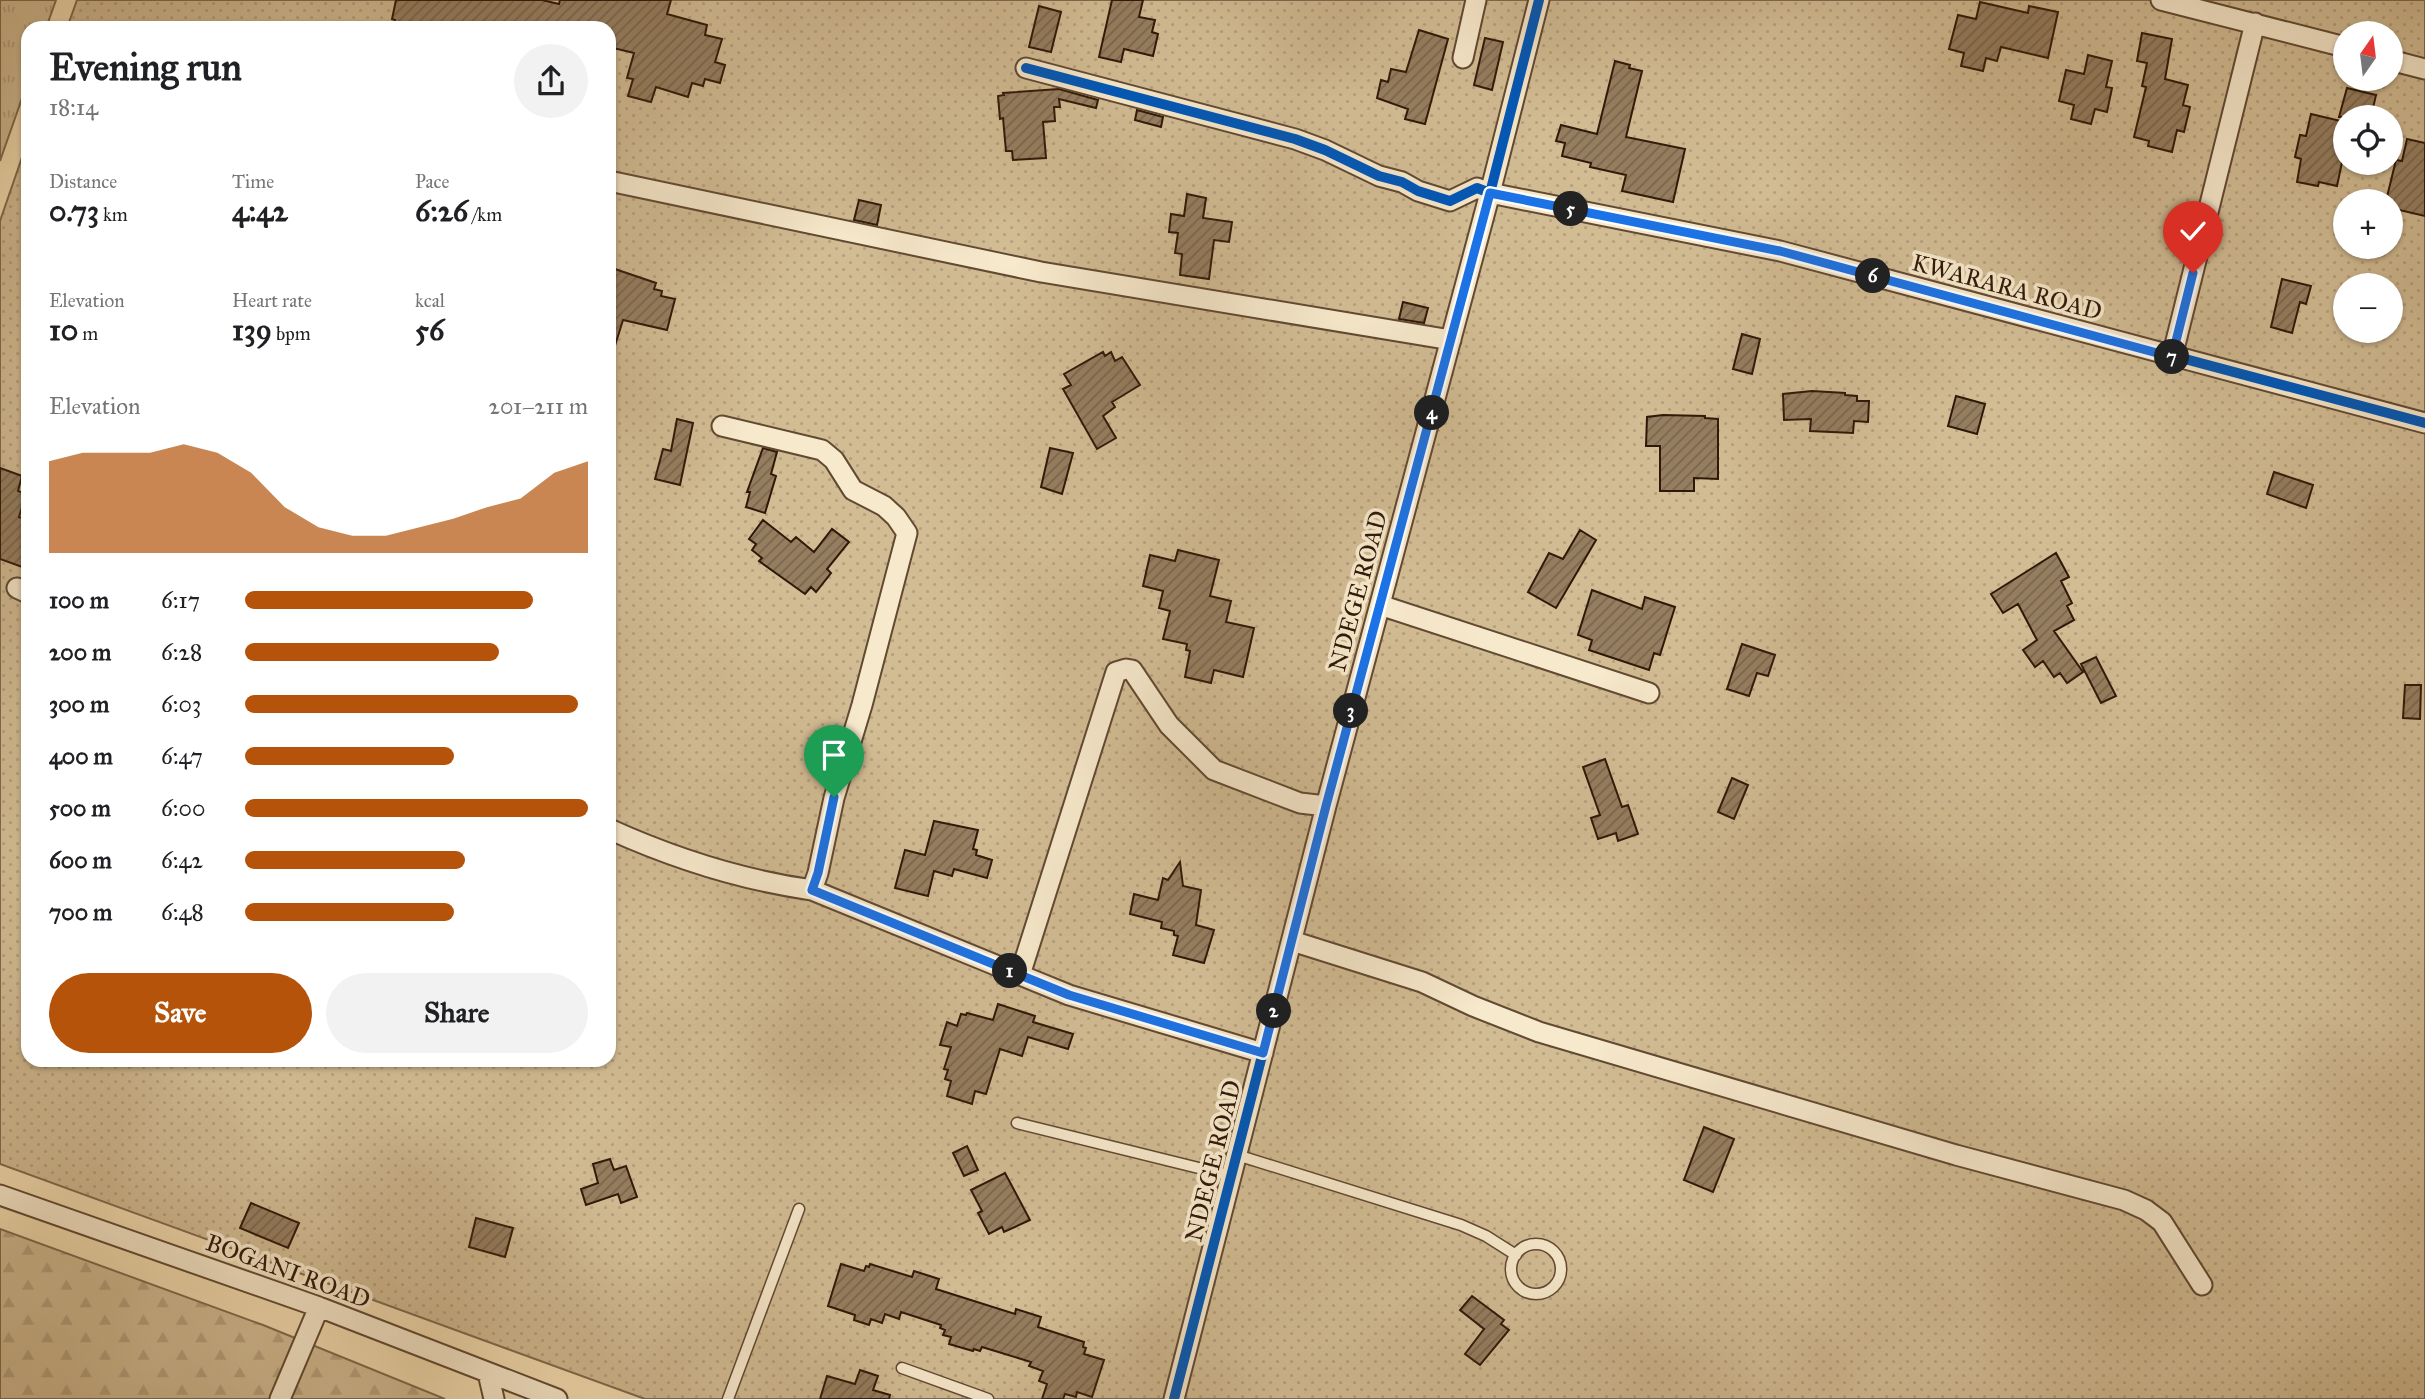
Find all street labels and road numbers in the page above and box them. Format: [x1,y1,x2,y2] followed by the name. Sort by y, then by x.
[1909,247,2105,327] street label: KWARARA ROAD
[1322,507,1394,675] street label: NDEGE ROAD
[1178,1077,1248,1245] street label: NDEGE ROAD
[202,1227,374,1315] street label: BOGANI ROAD

